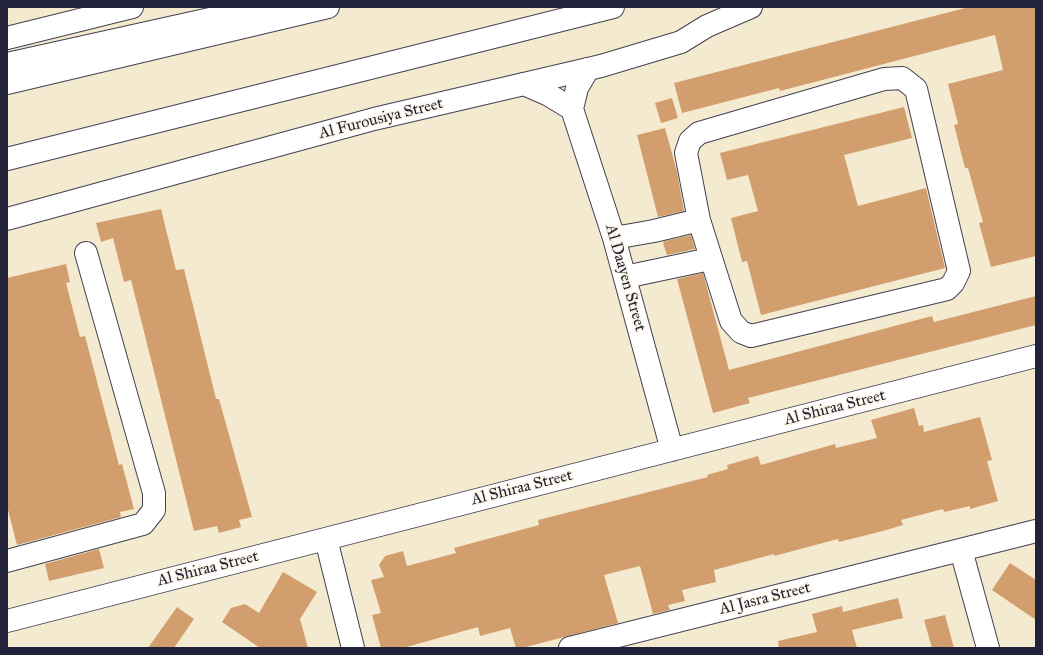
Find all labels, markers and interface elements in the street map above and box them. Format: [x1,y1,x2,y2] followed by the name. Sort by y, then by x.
[317,94,445,144] street label: Al Furousiya Street
[601,222,649,334] street label: Al Daayen Street
[782,386,888,430] street label: Al Shiraa Street
[469,466,575,510] street label: Al Shiraa Street
[155,547,261,591] street label: Al Shiraa Street
[717,578,813,620] street label: Al Jasra Street

